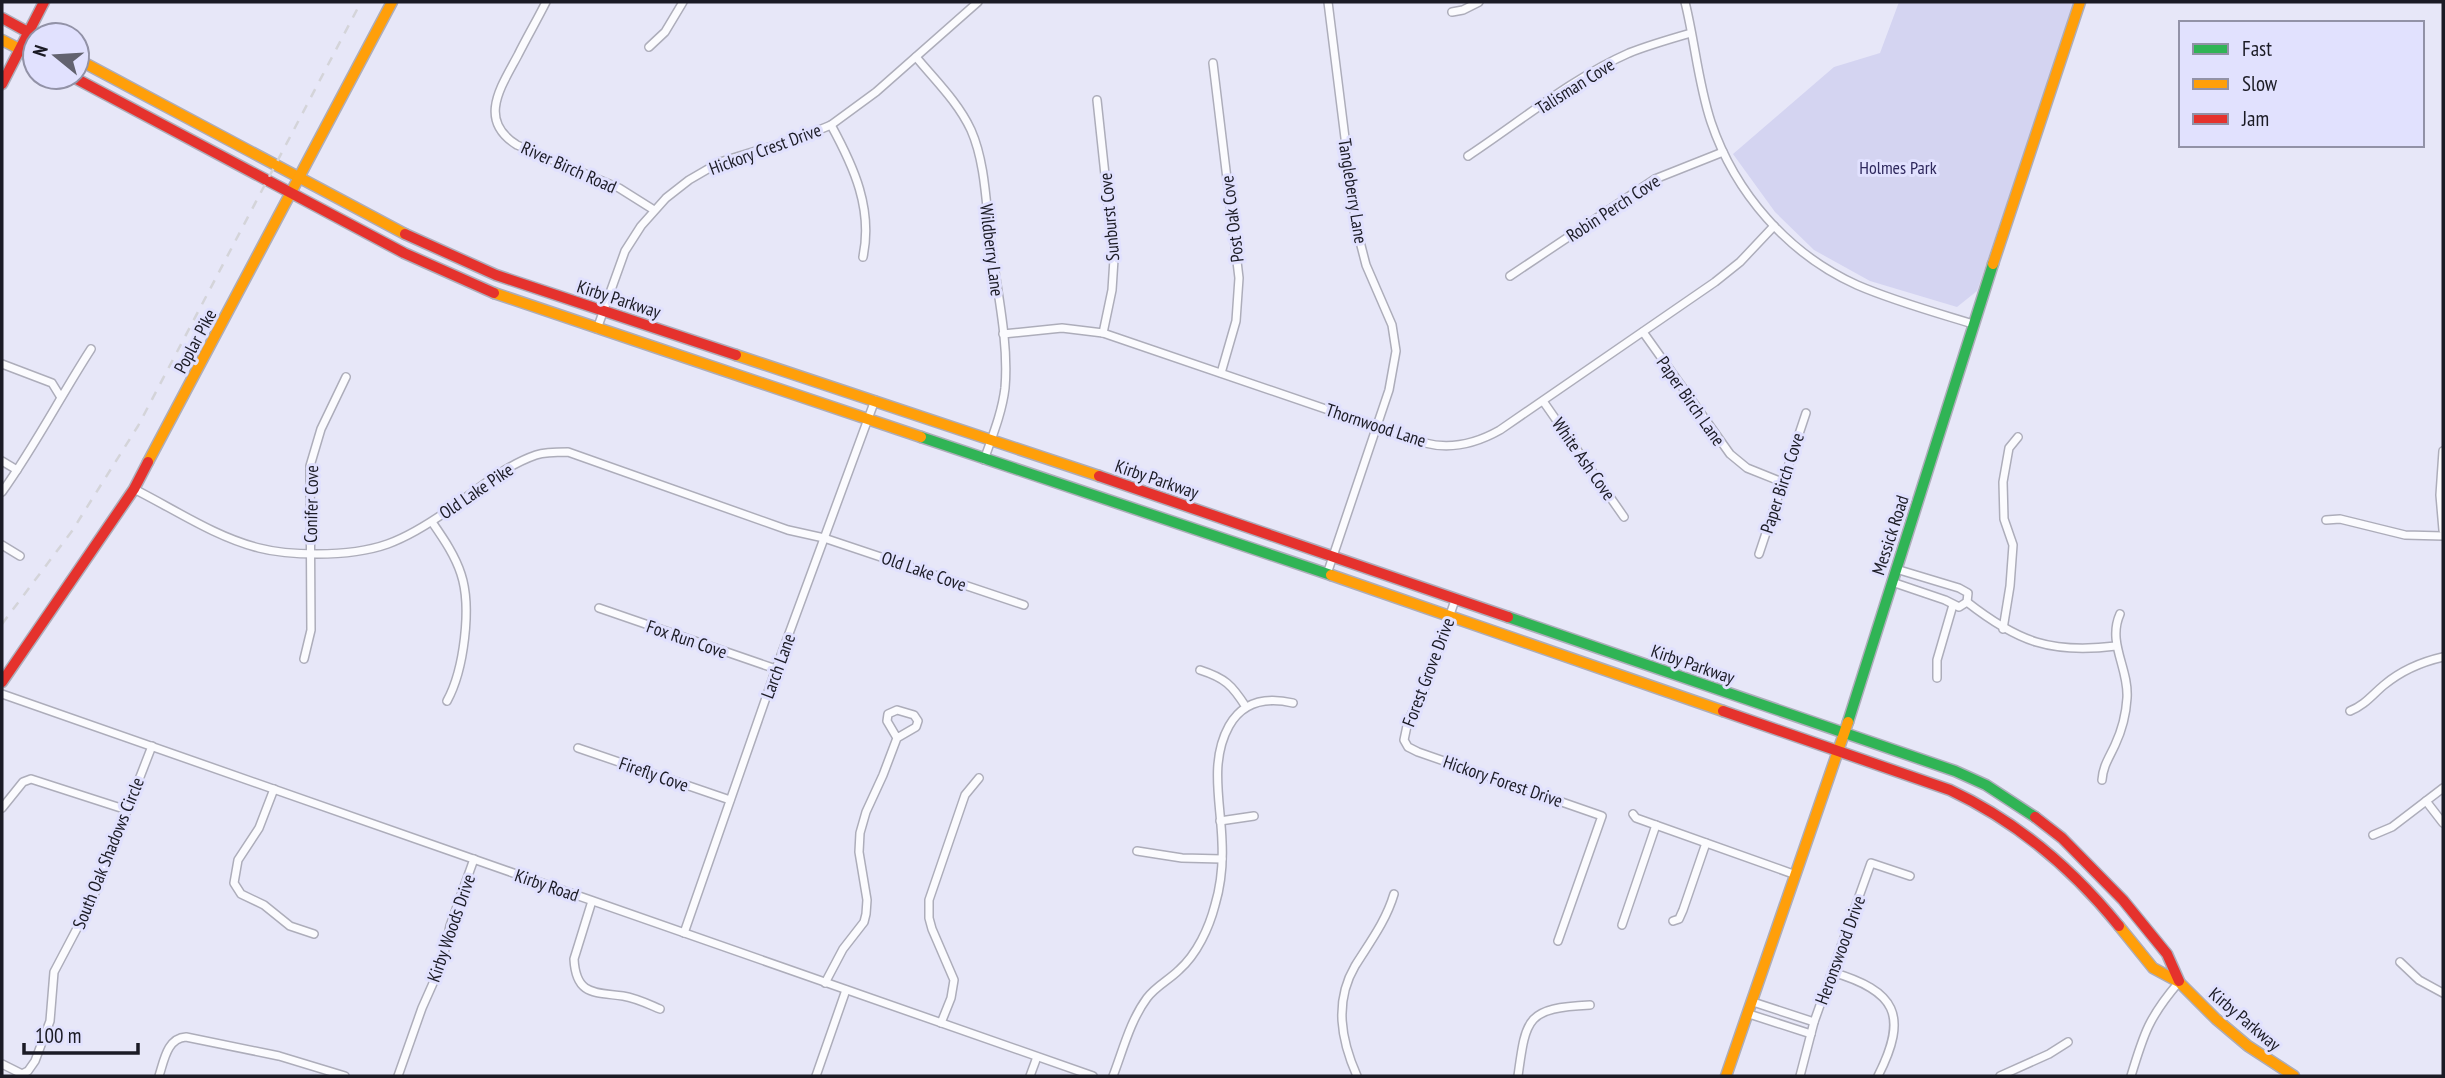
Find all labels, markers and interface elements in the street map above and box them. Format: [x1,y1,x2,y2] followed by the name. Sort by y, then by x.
[21,21,91,91] north arrow
[2179,21,2424,147] legend
[2242,35,2272,62] text: Fast
[27,42,53,59] text: N
[1531,53,1619,119] street label: Talisman Cove
[2242,70,2278,97] text: Slow
[2241,105,2269,132] text: Jam
[706,118,824,180] street label: Hickory Crest Drive
[518,136,620,198] street label: River Birch Road
[1333,137,1373,245] street label: Tangleberry Lane
[1859,156,1937,179] park label: Holmes Park
[1562,169,1664,247] street label: Robin Perch Cove
[1094,172,1124,262] street label: Sunburst Cove
[1215,174,1249,264] street label: Post Oak Cove
[975,202,1009,298] street label: Wildberry Lane
[574,275,664,323] street label: Kirby Parkway
[169,305,221,377] street label: Poplar Pike
[1652,352,1730,450] street label: Paper Birch Lane
[1323,398,1429,452] street label: Thornwood Lane
[1547,413,1621,505] street label: White Ash Cove
[1755,430,1809,536] street label: Paper Birch Cove
[1112,454,1202,504] street label: Kirby Parkway
[435,458,517,524] street label: Old Lake Pike
[299,465,323,543] street label: Conifer Cove
[1866,492,1914,578] street label: Messick Road
[879,546,969,596] street label: Old Lake Cove
[1397,614,1459,730] street label: Forest Grove Drive
[644,615,730,663] street label: Fox Run Cove
[756,630,800,702] street label: Larch Lane
[1648,639,1738,689] street label: Kirby Parkway
[1440,750,1566,812] street label: Hickory Forest Drive
[616,751,692,797] street label: Firefly Cove
[67,774,149,932] street label: South Oak Shadows Circle
[512,863,582,907] street label: Kirby Road
[422,871,480,985] street label: Kirby Woods Drive
[1810,892,1870,1008] street label: Heronswood Drive
[2204,982,2286,1056] street label: Kirby Parkway
[24,1012,138,1056] scale bar
[35,1022,81,1049] text: 100 m

